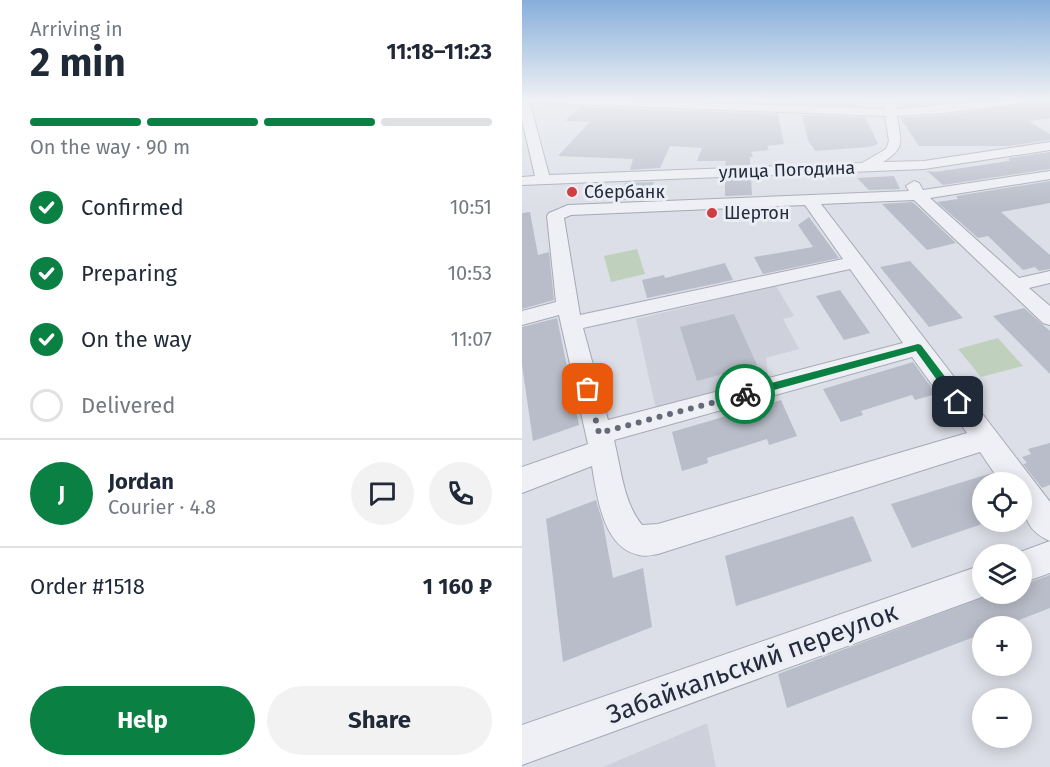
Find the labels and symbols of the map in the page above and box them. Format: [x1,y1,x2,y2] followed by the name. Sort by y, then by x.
[718,157,856,183] street label: улица Погодина
[584,181,665,203] place label: Сбербанк
[565,185,579,199] marker: Сбербанк
[724,202,790,224] place label: Шертон
[705,206,719,220] marker: Шертон
[562,363,613,414] pin
[715,364,775,424] courier
[932,376,983,427] pin
[603,596,902,731] street label: Забайкальский переулок

